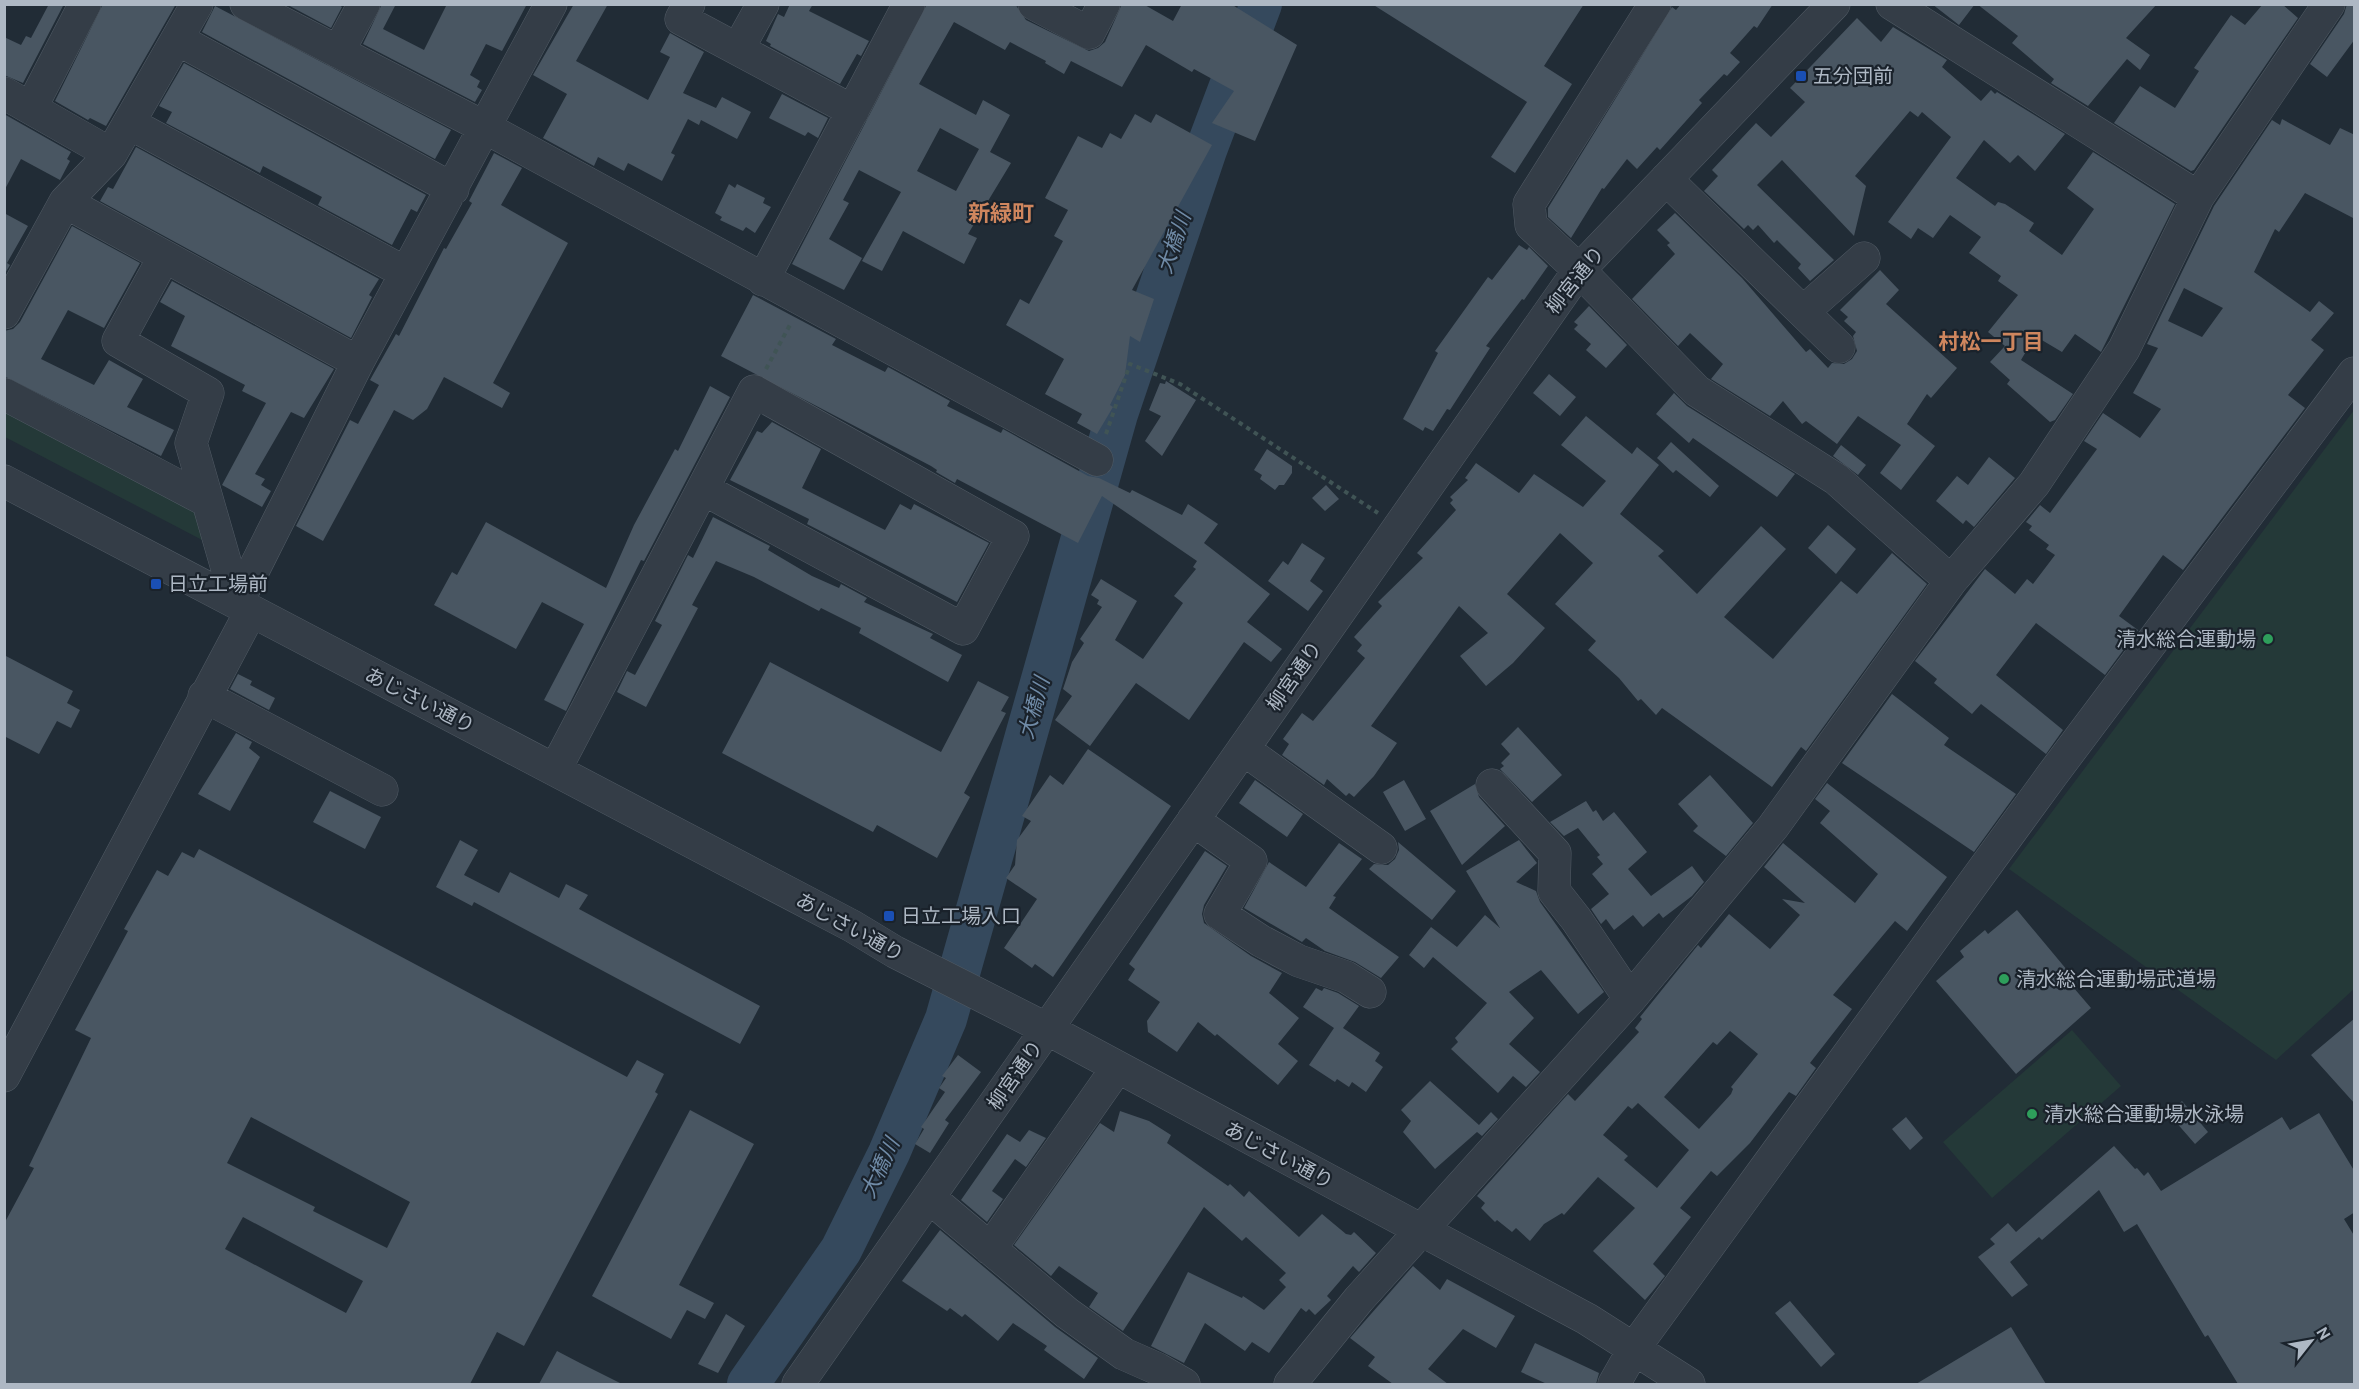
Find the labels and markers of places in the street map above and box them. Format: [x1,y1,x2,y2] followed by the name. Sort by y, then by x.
[1813,64,1893,88] place label: 五分団前
[1794,69,1808,83] marker: 五分団前
[168,572,268,596] place label: 日立工場前
[149,577,163,591] marker: 日立工場前
[2116,627,2256,651] place label: 清水総合運動場
[2261,632,2275,646] marker: 清水総合運動場
[901,904,1021,928] place label: 日立工場入口
[882,909,896,923] marker: 日立工場入口
[2016,967,2216,991] place label: 清水総合運動場武道場
[1997,972,2011,986] marker: 清水総合運動場武道場
[2044,1102,2244,1126] place label: 清水総合運動場水泳場
[2025,1107,2039,1121] marker: 清水総合運動場水泳場

